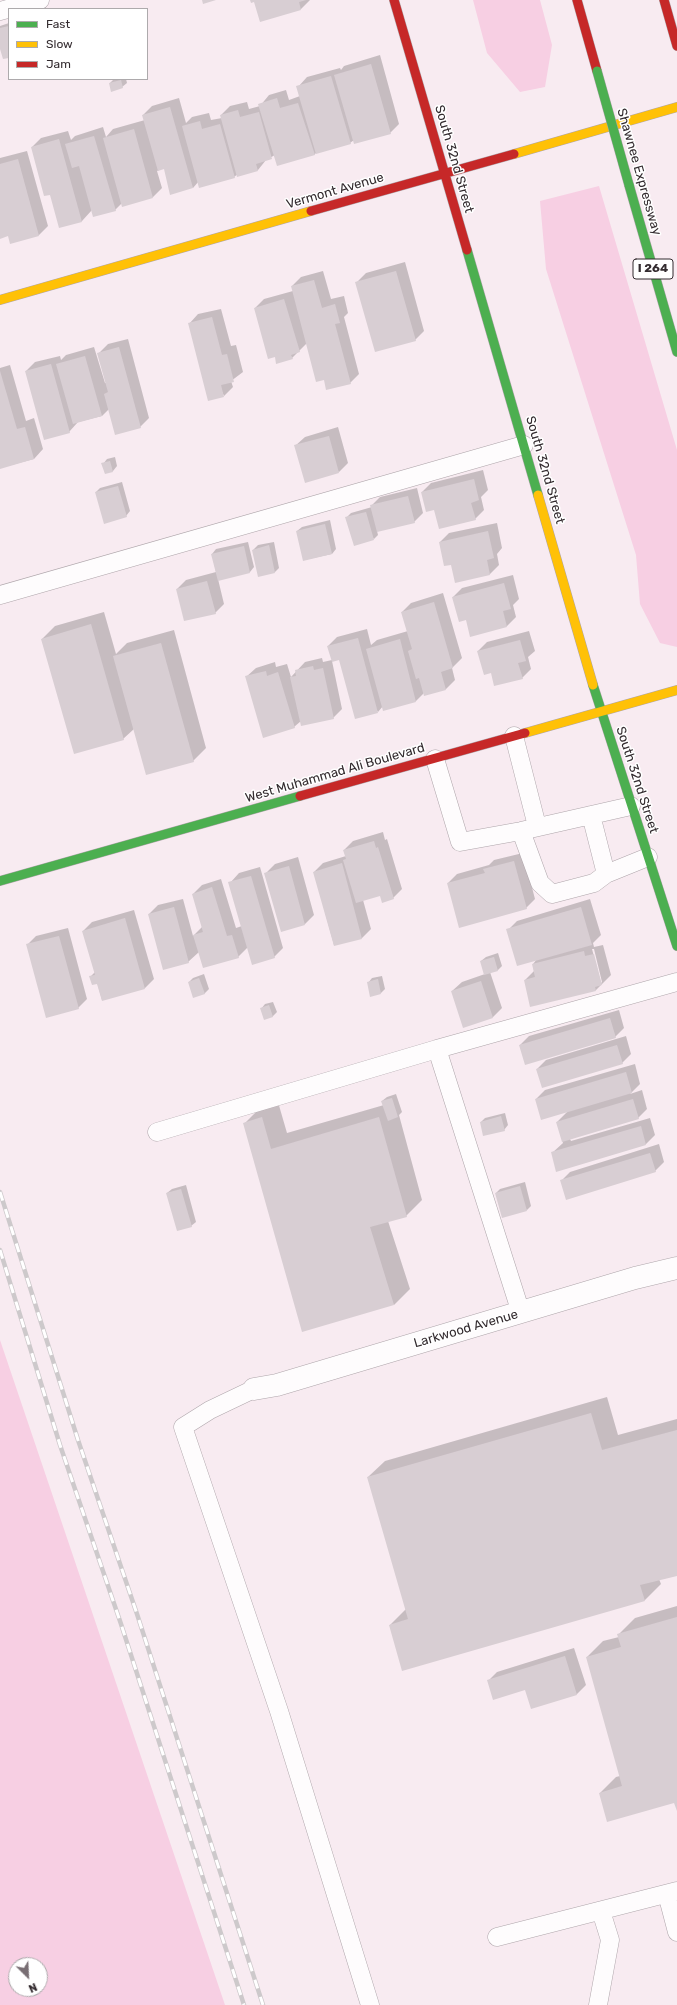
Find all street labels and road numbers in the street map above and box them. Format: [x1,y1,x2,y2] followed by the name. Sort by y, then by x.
[431,103,477,215] street label: South 32nd Street
[613,107,665,237] street label: Shawnee Expressway
[284,170,386,212] street label: Vermont Avenue
[633,259,673,279] road number: I 264
[522,414,568,526] street label: South 32nd Street
[612,725,662,835] street label: South 32nd Street
[244,740,426,806] street label: West Muhammad Ali Boulevard
[412,1307,520,1351] street label: Larkwood Avenue

